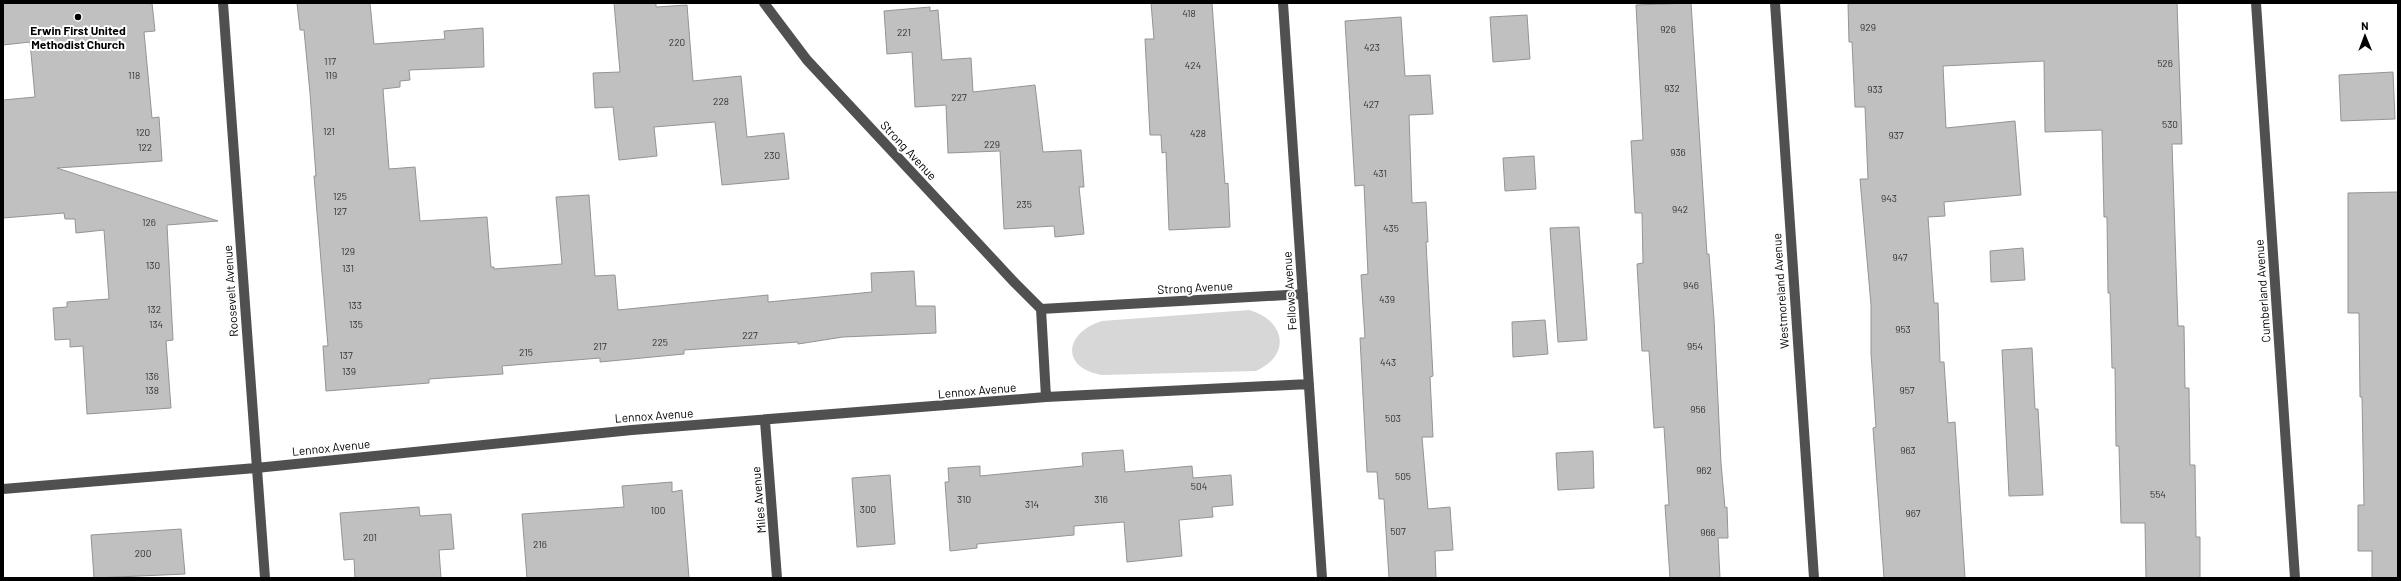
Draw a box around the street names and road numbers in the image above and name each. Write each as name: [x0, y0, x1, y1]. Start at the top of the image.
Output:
street label: Strong Avenue: [878, 118, 940, 182]
street label: Westmoreland Avenue: [1769, 233, 1791, 349]
street label: Cumberland Avenue: [2251, 239, 2273, 343]
street label: Roosevelt Avenue: [220, 245, 240, 337]
street label: Fellows Avenue: [1279, 251, 1299, 331]
street label: Strong Avenue: [1157, 278, 1233, 296]
street label: Lennox Avenue: [937, 380, 1017, 400]
street label: Lennox Avenue: [614, 405, 694, 425]
street label: Lennox Avenue: [291, 436, 371, 458]
street label: Miles Avenue: [748, 466, 768, 534]

